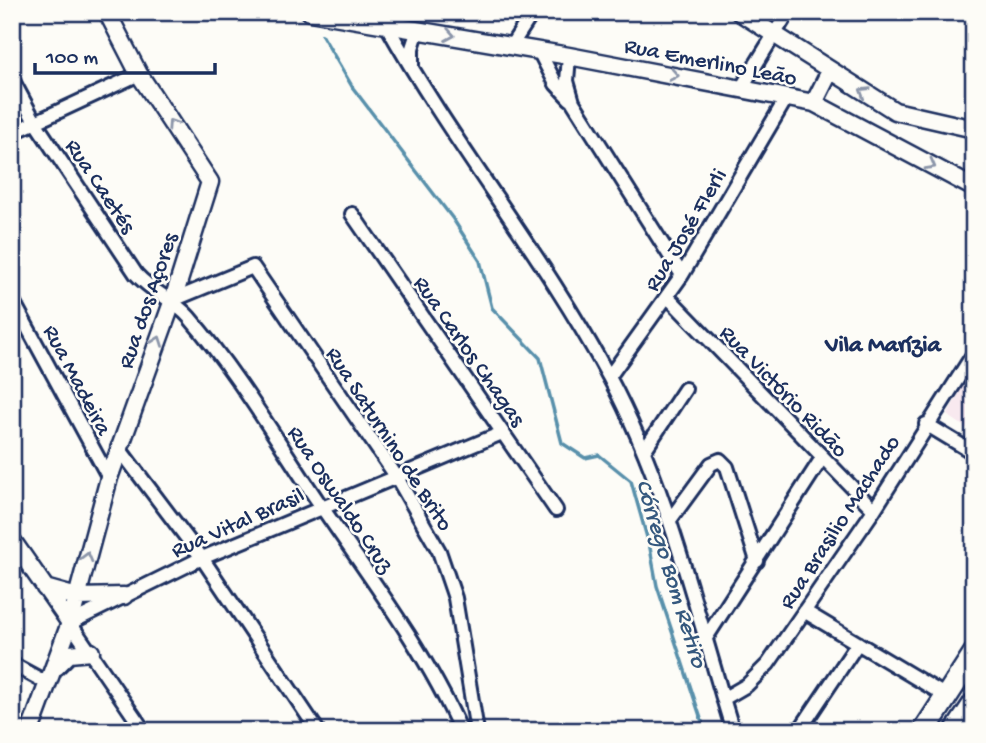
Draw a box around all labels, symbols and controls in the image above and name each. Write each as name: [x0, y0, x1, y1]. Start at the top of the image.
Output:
one-way arrow: [444, 27, 456, 42]
scale bar: [35, 32, 215, 76]
street label: Rua Emerlino Leão: [622, 33, 799, 93]
text: 100 m: [45, 47, 98, 72]
one-way arrow: [668, 67, 680, 82]
one-way arrow: [858, 88, 871, 101]
one-way arrow: [168, 119, 181, 132]
street label: Rua Caetés: [58, 135, 141, 240]
one-way arrow: [923, 157, 936, 170]
street label: Rua José FIerli: [640, 165, 734, 297]
street label: Rua dos Açores: [113, 229, 185, 373]
street label: Rua Carlos Chagas: [406, 272, 530, 433]
street label: Rua Madeira: [36, 321, 117, 441]
street label: Rua Victório Ridão: [712, 321, 853, 464]
district label: Vila Marízia: [824, 332, 942, 361]
one-way arrow: [149, 335, 163, 347]
street label: Rua Saturnino de Brito: [318, 343, 458, 537]
street label: Rua Oswaldo Cruz: [280, 421, 399, 579]
street label: Rua Brasilio Machado: [775, 431, 907, 615]
water label: Córrego Bom Retiro: [627, 477, 712, 673]
street label: Rua Vital Brasil: [168, 483, 309, 566]
one-way arrow: [79, 551, 94, 563]

